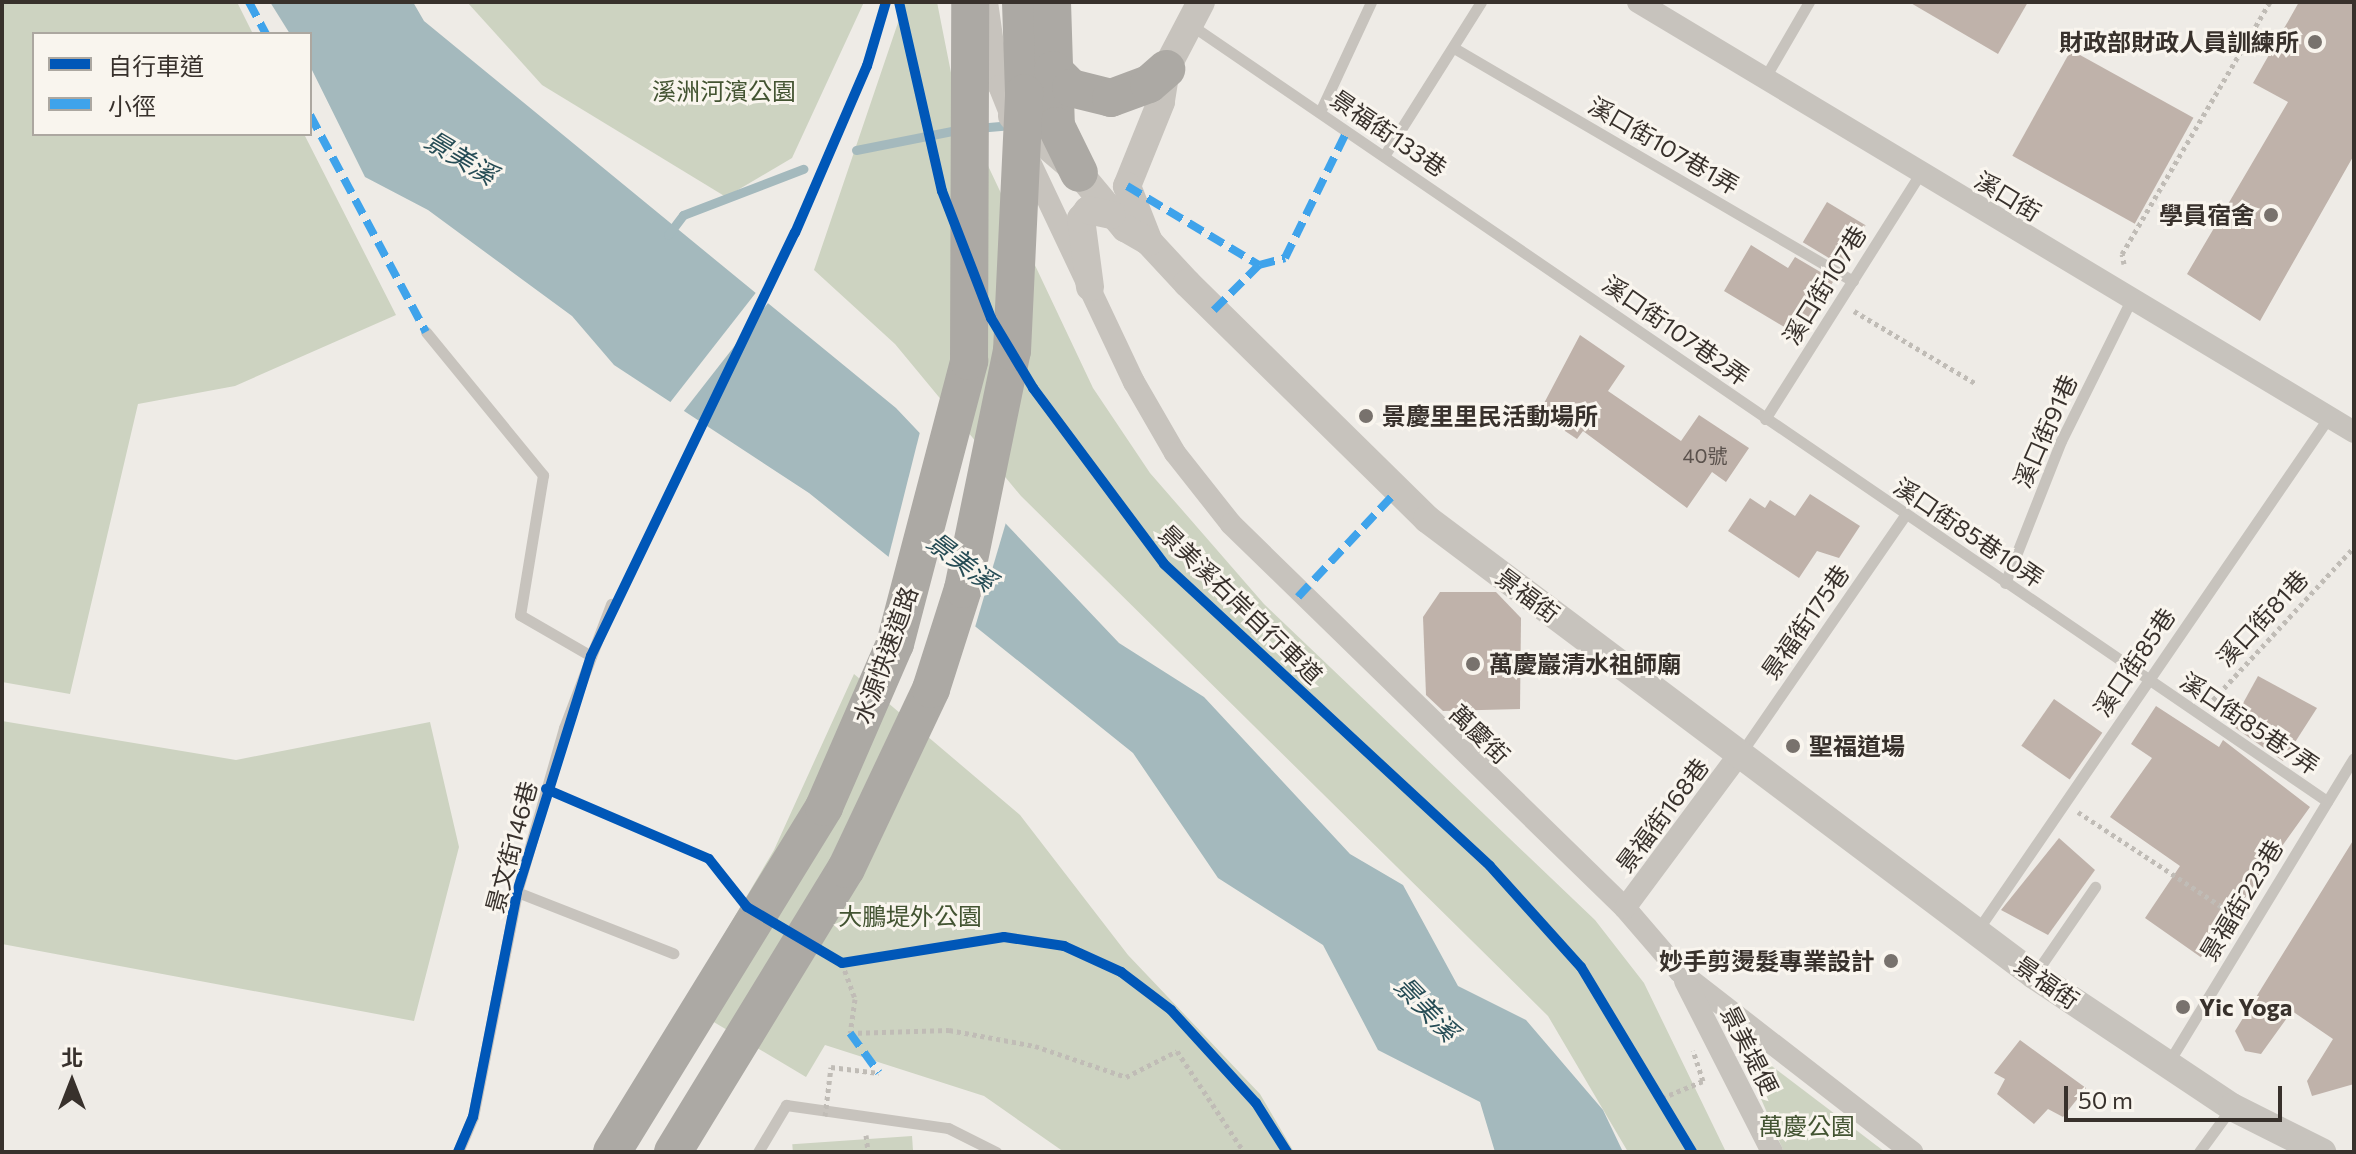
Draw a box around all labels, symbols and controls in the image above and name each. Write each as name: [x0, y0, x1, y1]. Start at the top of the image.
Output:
place label: 財政部財政人員訓練所: [2059, 28, 2299, 56]
legend: [32, 32, 312, 136]
marker: 財政部財政人員訓練所: [2306, 33, 2324, 51]
text: 自行車道: [108, 51, 204, 80]
park label: 溪洲河濱公園: [652, 77, 796, 105]
street label: 景福街133巷: [1326, 84, 1452, 182]
street label: 溪口街107巷1弄: [1584, 90, 1744, 200]
text: 小徑: [108, 91, 156, 120]
water label: 景美溪: [420, 124, 502, 190]
street label: 溪口街: [1970, 165, 2046, 227]
place label: 學員宿舍: [2159, 201, 2255, 229]
marker: 學員宿舍: [2262, 206, 2280, 224]
street label: 溪口街107巷: [1776, 220, 1872, 350]
street label: 溪口街107巷2弄: [1597, 269, 1755, 391]
street label: 溪口街91巷: [2007, 370, 2083, 492]
place label: 景慶里里民活動場所: [1382, 402, 1598, 430]
marker: 景慶里里民活動場所: [1357, 407, 1375, 425]
house number: 40號: [1682, 443, 1728, 467]
street label: 溪口街85巷10弄: [1889, 471, 2049, 593]
street label: 景美溪右岸自行車道: [1153, 519, 1329, 689]
water label: 景美溪: [921, 525, 1003, 597]
street label: 景福街175巷: [1755, 559, 1855, 685]
street label: 景福街: [1491, 562, 1565, 628]
street label: 溪口街81巷: [2210, 564, 2314, 672]
street label: 水源快速道路: [847, 582, 923, 728]
street label: 溪口街85巷: [2087, 602, 2181, 722]
place label: 萬慶巖清水祖師廟: [1489, 650, 1681, 678]
marker: 萬慶巖清水祖師廟: [1464, 655, 1482, 673]
street label: 溪口街85巷7弄: [2175, 666, 2325, 780]
street label: 萬慶街: [1444, 699, 1516, 769]
place label: 聖福道場: [1809, 732, 1905, 760]
marker: 聖福道場: [1784, 737, 1802, 755]
street label: 景福街168巷: [1610, 752, 1714, 878]
street label: 景文街146巷: [480, 778, 542, 916]
street label: 景福街223巷: [2194, 834, 2288, 966]
park label: 大鵬堤外公園: [838, 902, 982, 930]
place label: 妙手剪燙髮專業設計: [1659, 947, 1875, 975]
street label: 景福街: [2009, 950, 2085, 1014]
marker: 妙手剪燙髮專業設計: [1882, 952, 1900, 970]
water label: 景美溪: [1389, 969, 1465, 1047]
place label: Yic Yoga: [2199, 993, 2292, 1021]
marker: Yic Yoga: [2174, 998, 2192, 1016]
street label: 景美堤便: [1715, 1001, 1785, 1099]
north arrow: [32, 1042, 112, 1122]
text: 北: [61, 1044, 83, 1071]
scale bar: [2068, 1070, 2286, 1120]
text: 50 m: [2078, 1085, 2133, 1114]
park label: 萬慶公園: [1759, 1112, 1855, 1140]

